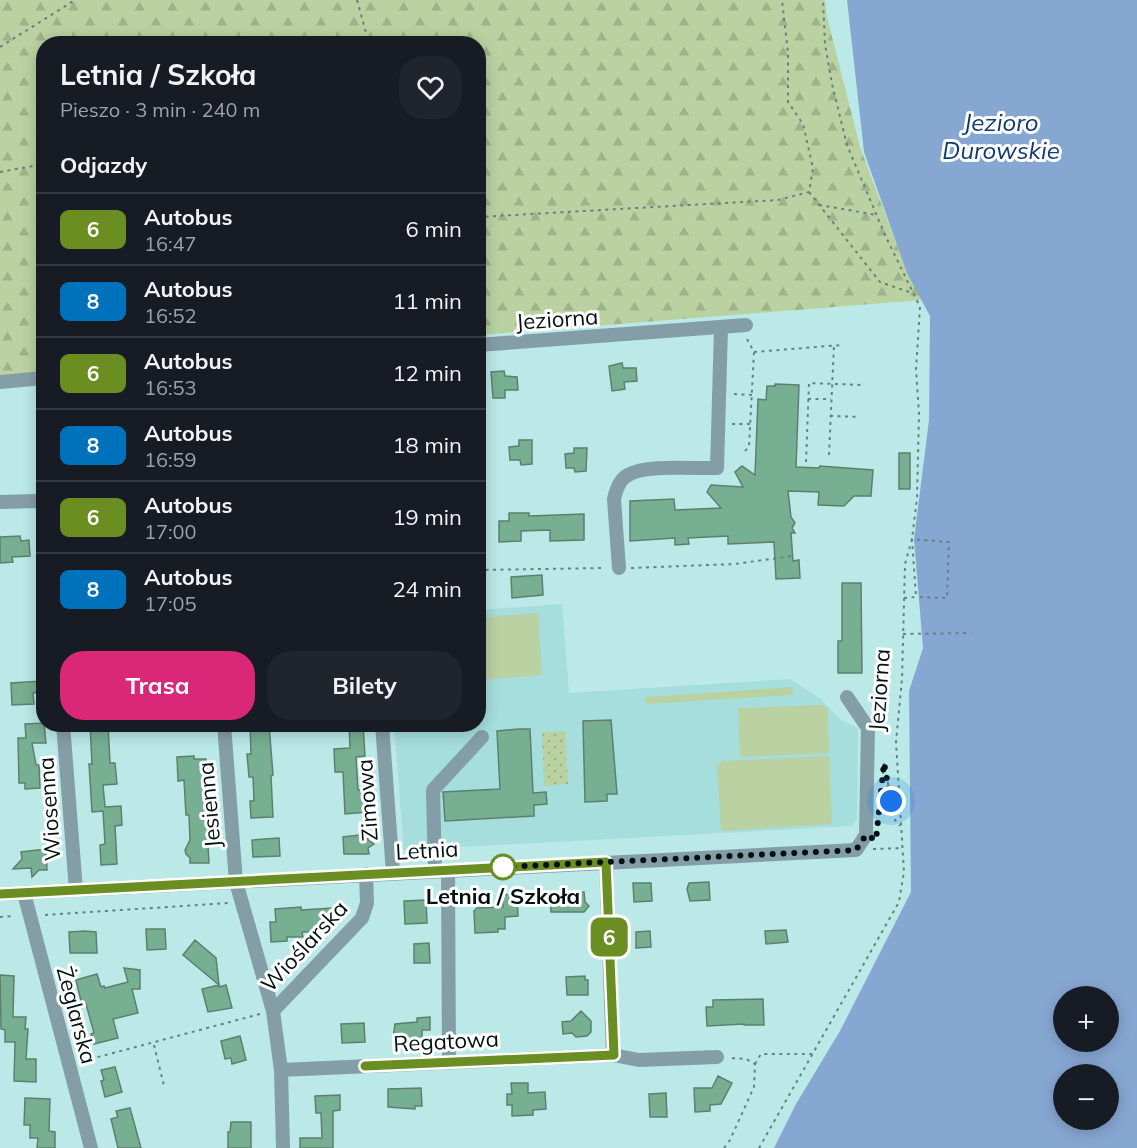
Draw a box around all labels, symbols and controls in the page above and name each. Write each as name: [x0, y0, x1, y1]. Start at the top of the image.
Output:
button: heart: [399, 56, 462, 119]
text: Letnia / Szkoła: [60, 57, 256, 92]
text: Pieszo · 3 min · 240 m: [60, 97, 260, 122]
water label: Jezioro Durowskie: [942, 107, 1060, 165]
text: Odjazdy: [60, 151, 147, 179]
text: Autobus: [144, 203, 233, 231]
text: 6 min: [406, 215, 462, 243]
text: 6: [87, 216, 99, 242]
text: 16:47: [144, 231, 197, 256]
text: Autobus: [144, 275, 233, 303]
text: 11 min: [392, 287, 462, 315]
text: 8: [87, 288, 99, 314]
street label: Jeziorna: [515, 302, 599, 336]
text: 16:52: [144, 303, 197, 328]
text: Autobus: [144, 347, 233, 375]
text: 12 min: [392, 359, 462, 387]
text: 6: [87, 360, 99, 386]
text: 16:53: [144, 375, 197, 400]
text: Autobus: [144, 419, 233, 447]
text: 18 min: [392, 431, 462, 459]
text: 8: [87, 432, 99, 458]
text: 16:59: [144, 447, 197, 472]
text: Autobus: [144, 491, 233, 519]
text: 19 min: [392, 503, 462, 531]
text: 6: [87, 504, 99, 530]
text: 17:00: [144, 519, 197, 544]
text: Autobus: [144, 563, 233, 591]
text: 24 min: [392, 575, 462, 603]
text: 8: [87, 576, 99, 602]
text: 17:05: [144, 591, 197, 616]
street label: Jeziorna: [862, 648, 896, 732]
button: Trasa: [60, 651, 255, 720]
button: Bilety: [267, 651, 462, 720]
street label: Wiosenna: [31, 756, 67, 862]
street label: Zimowa: [350, 758, 384, 842]
street label: Jesienna: [191, 761, 227, 849]
your location: [876, 786, 906, 816]
street label: Letnia: [395, 834, 459, 866]
marker: Letnia / Szkoła: [490, 854, 516, 880]
place label: Letnia / Szkoła: [426, 882, 580, 910]
street label: Wioślarska: [255, 894, 353, 998]
line badge: 6: [590, 918, 628, 956]
text: 6: [603, 924, 615, 950]
street label: Żeglarska: [51, 963, 103, 1067]
map controls: [1053, 986, 1119, 1130]
button: +: [1053, 986, 1119, 1052]
street label: Regatowa: [393, 1024, 499, 1058]
button: −: [1053, 1064, 1119, 1130]

